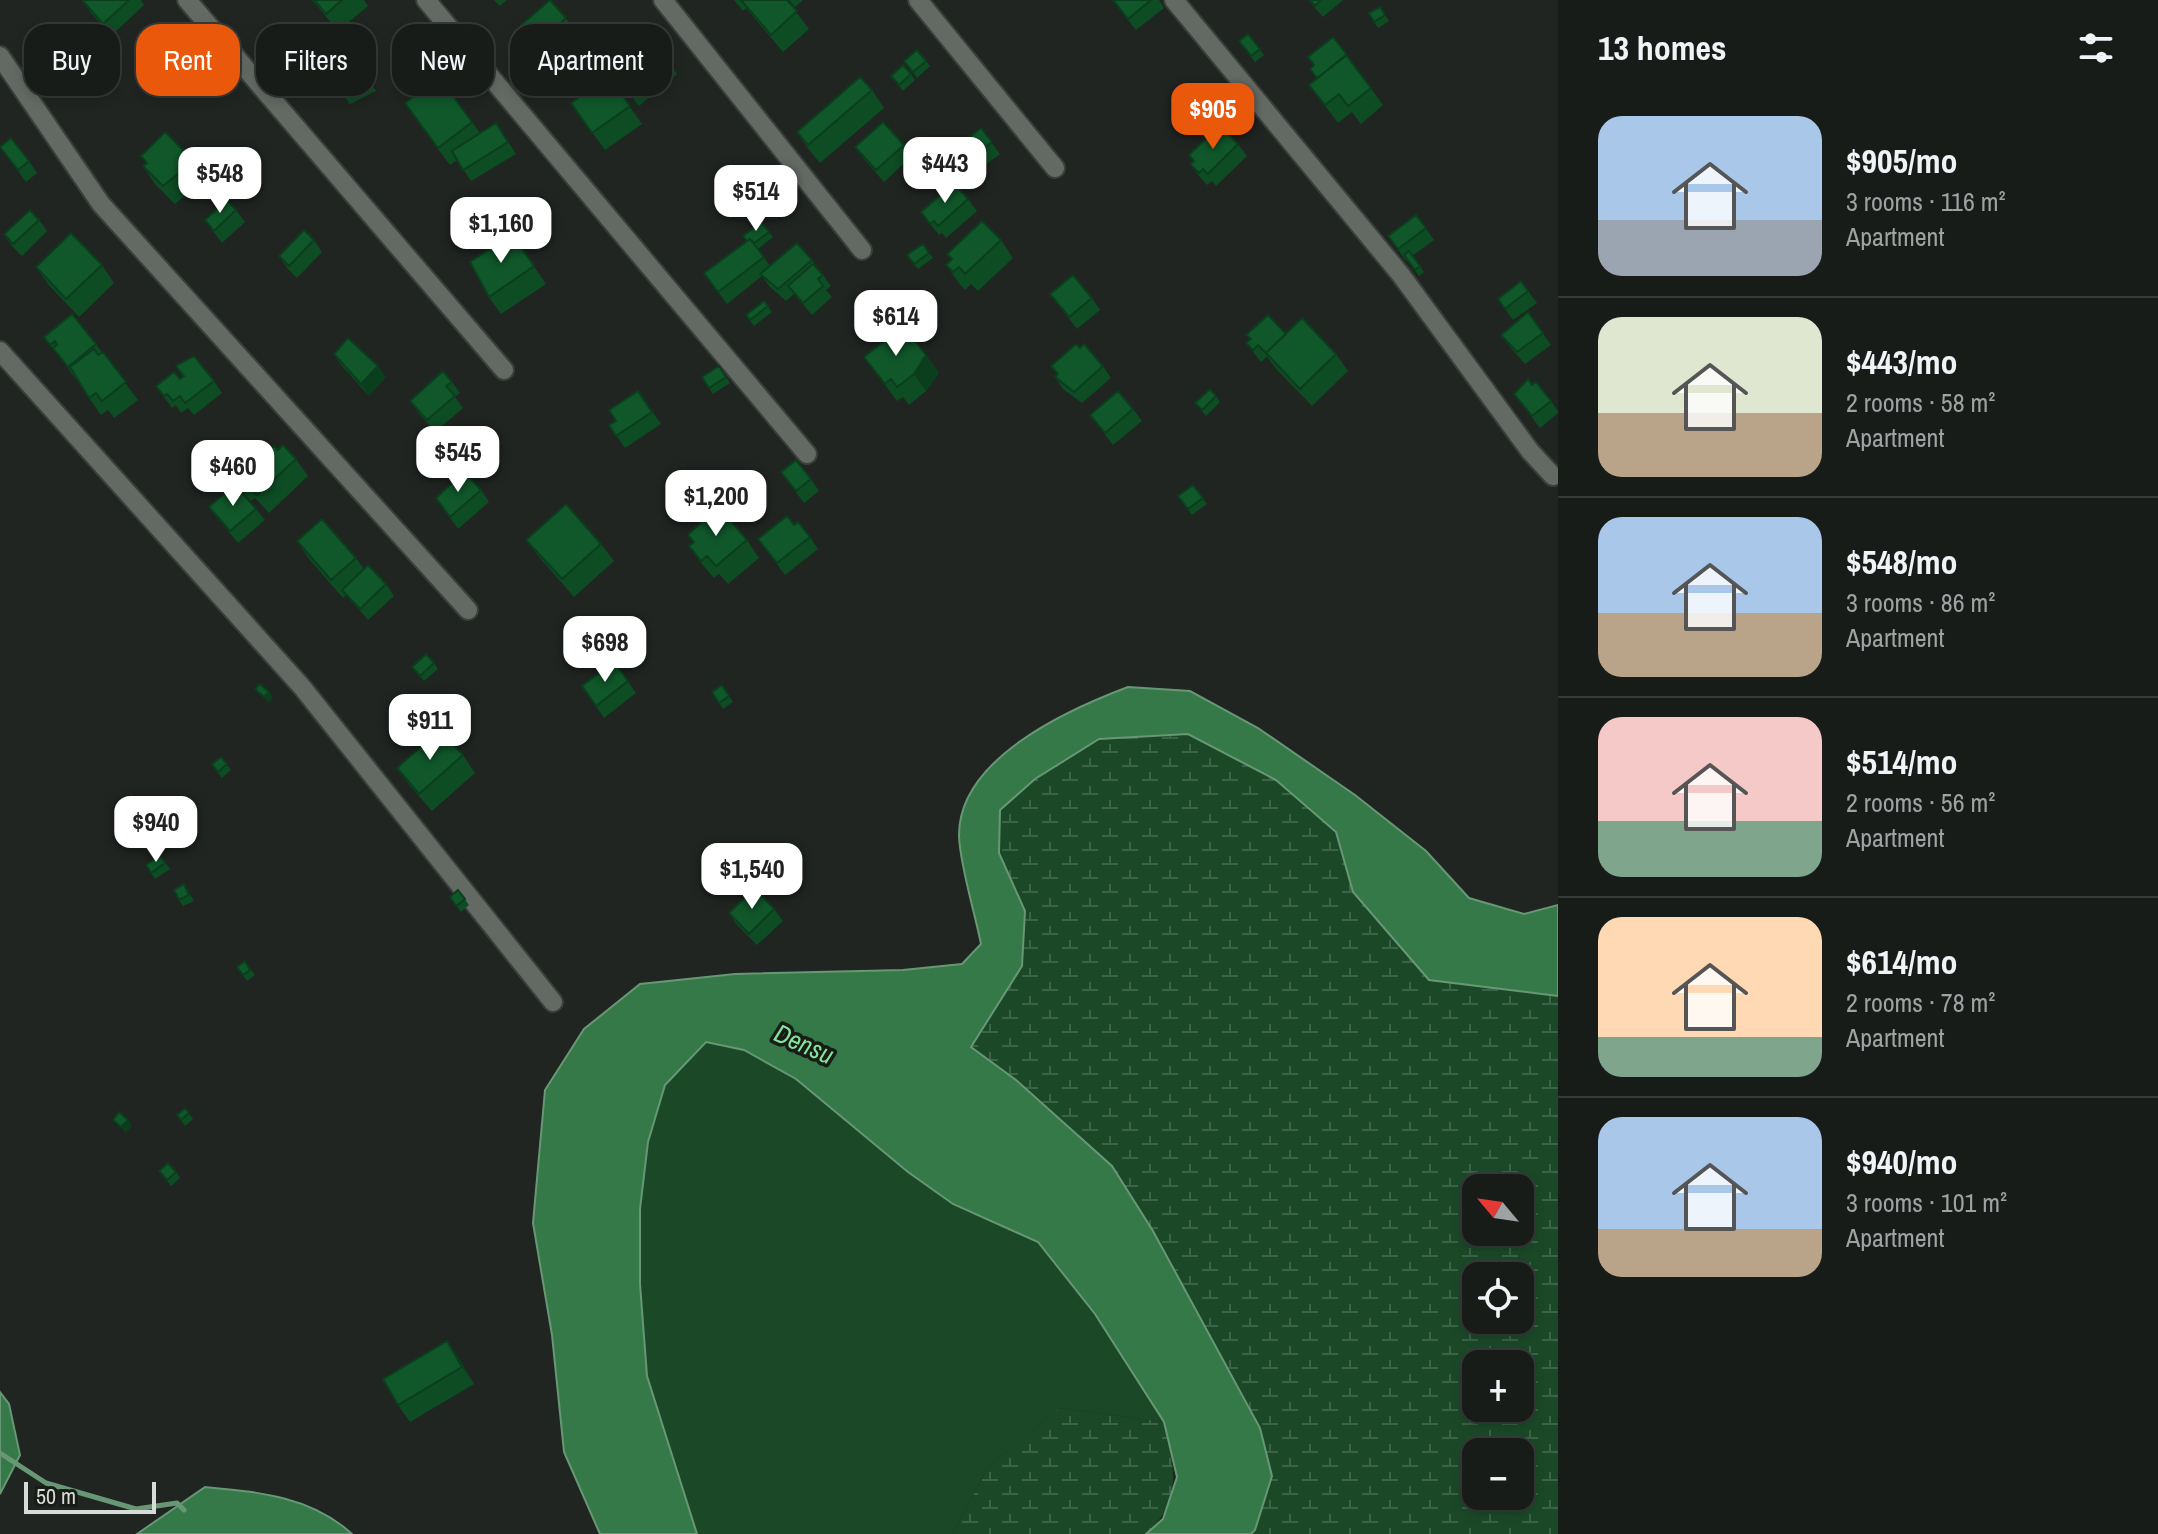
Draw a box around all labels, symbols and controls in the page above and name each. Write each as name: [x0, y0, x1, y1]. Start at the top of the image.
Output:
chip: Buy: [24, 24, 120, 96]
chip: Rent: [136, 24, 240, 96]
chip: Filters: [256, 24, 376, 96]
chip: New: [392, 24, 494, 96]
chip: Apartment: [510, 24, 672, 96]
text: 13 homes: [1598, 25, 1727, 71]
icon: filters: [2074, 26, 2118, 70]
pin: $905: [1166, 83, 1260, 151]
text: $905: [1189, 91, 1237, 126]
pin: $443: [898, 137, 992, 205]
text: $905/mo: [1846, 138, 1958, 184]
text: $443: [921, 145, 969, 180]
pin: $548: [173, 147, 267, 215]
icon: home: [1662, 148, 1758, 244]
text: $548: [196, 155, 244, 190]
pin: $514: [709, 165, 803, 233]
text: $514: [732, 173, 780, 208]
text: 3 rooms · 116 m²: [1846, 184, 2006, 219]
pin: $1,160: [436, 197, 566, 265]
text: $1,160: [468, 205, 534, 240]
text: Apartment: [1846, 219, 1944, 254]
pin: $614: [849, 290, 943, 358]
text: $614: [872, 298, 920, 333]
text: $443/mo: [1846, 339, 1958, 385]
icon: home: [1662, 349, 1758, 445]
text: 2 rooms · 58 m²: [1846, 385, 1995, 420]
text: Apartment: [1846, 420, 1944, 455]
pin: $545: [411, 426, 505, 494]
text: $545: [434, 434, 482, 469]
pin: $460: [186, 440, 280, 508]
text: $460: [209, 448, 257, 483]
pin: $1,200: [651, 470, 781, 538]
text: $1,200: [683, 478, 749, 513]
text: $548/mo: [1846, 539, 1958, 585]
icon: home: [1662, 549, 1758, 645]
text: 3 rooms · 86 m²: [1846, 585, 1995, 620]
pin: $698: [558, 616, 652, 684]
text: Apartment: [1846, 620, 1944, 655]
text: $698: [581, 624, 629, 659]
pin: $911: [383, 694, 477, 762]
text: $911: [407, 702, 453, 737]
text: $514/mo: [1846, 739, 1958, 785]
icon: home: [1662, 749, 1758, 845]
text: 2 rooms · 56 m²: [1846, 785, 1995, 820]
pin: $940: [109, 796, 203, 864]
text: $940: [132, 804, 180, 839]
text: Apartment: [1846, 820, 1944, 855]
pin: $1,540: [687, 843, 817, 911]
text: $1,540: [719, 851, 785, 886]
text: $614/mo: [1846, 939, 1958, 985]
icon: home: [1662, 949, 1758, 1045]
text: 2 rooms · 78 m²: [1846, 985, 1995, 1020]
water label: Densu: [769, 1015, 840, 1072]
text: Apartment: [1846, 1020, 1944, 1055]
text: $940/mo: [1846, 1139, 1958, 1185]
icon: home: [1662, 1149, 1758, 1245]
north arrow: [1462, 1174, 1534, 1246]
map controls: [1462, 1174, 1534, 1510]
text: 3 rooms · 101 m²: [1846, 1185, 2007, 1220]
text: Apartment: [1846, 1220, 1944, 1255]
button: locate: [1462, 1262, 1534, 1334]
button: +: [1462, 1350, 1534, 1422]
button: −: [1462, 1438, 1534, 1510]
scale bar: [24, 1478, 156, 1514]
text: 50 m: [36, 1481, 76, 1511]

